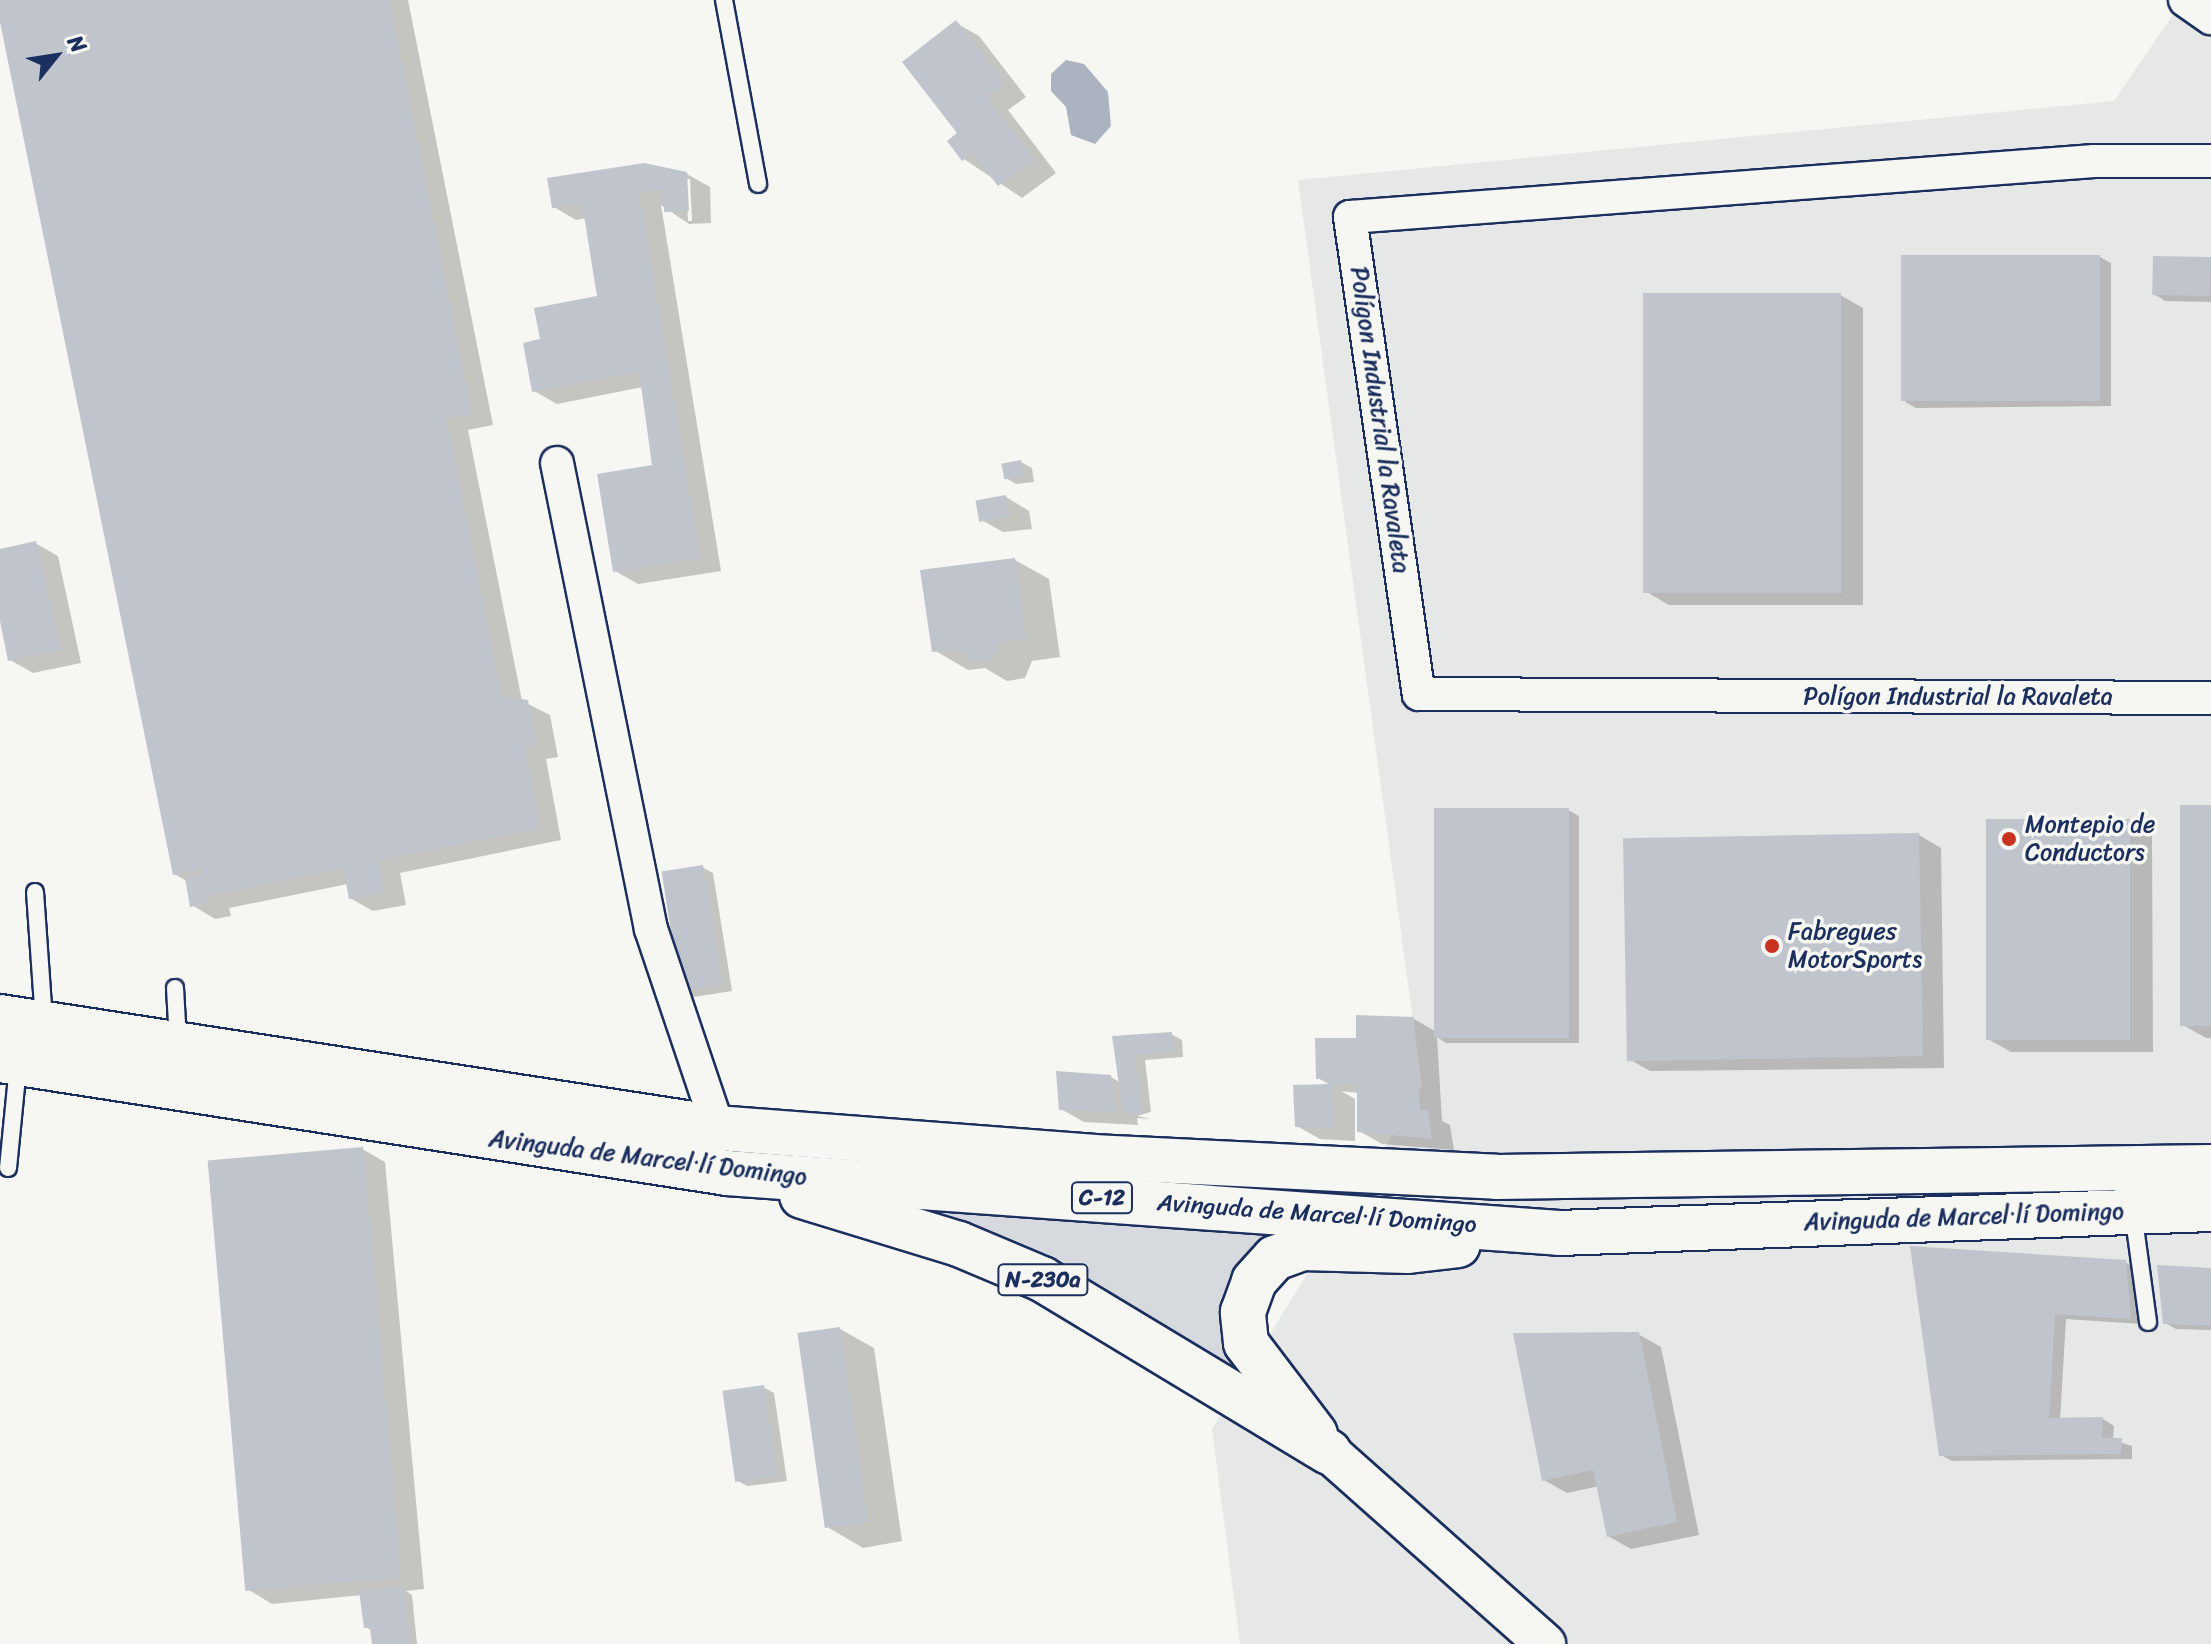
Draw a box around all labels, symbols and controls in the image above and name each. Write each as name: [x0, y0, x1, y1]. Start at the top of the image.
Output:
north arrow: [16, 16, 96, 96]
text: N: [57, 27, 98, 60]
street label: Polígon Industrial la Ravaleta: [1344, 265, 1416, 575]
street label: Polígon Industrial la Ravaleta: [1804, 683, 2112, 711]
place label: Montepio de Conductors: [2025, 811, 2155, 867]
marker: Montepio de Conductors: [2000, 830, 2018, 848]
place label: Fabregues MotorSports: [1788, 918, 1922, 974]
marker: Fabregues MotorSports: [1763, 937, 1781, 955]
street label: Avinguda de Marcel·lí Domingo: [487, 1124, 809, 1192]
road number: C-12: [1070, 1180, 1134, 1216]
street label: Avinguda de Marcel·lí Domingo: [1156, 1188, 1478, 1240]
street label: Avinguda de Marcel·lí Domingo: [1803, 1197, 2125, 1237]
road number: N-230a: [997, 1262, 1089, 1298]

